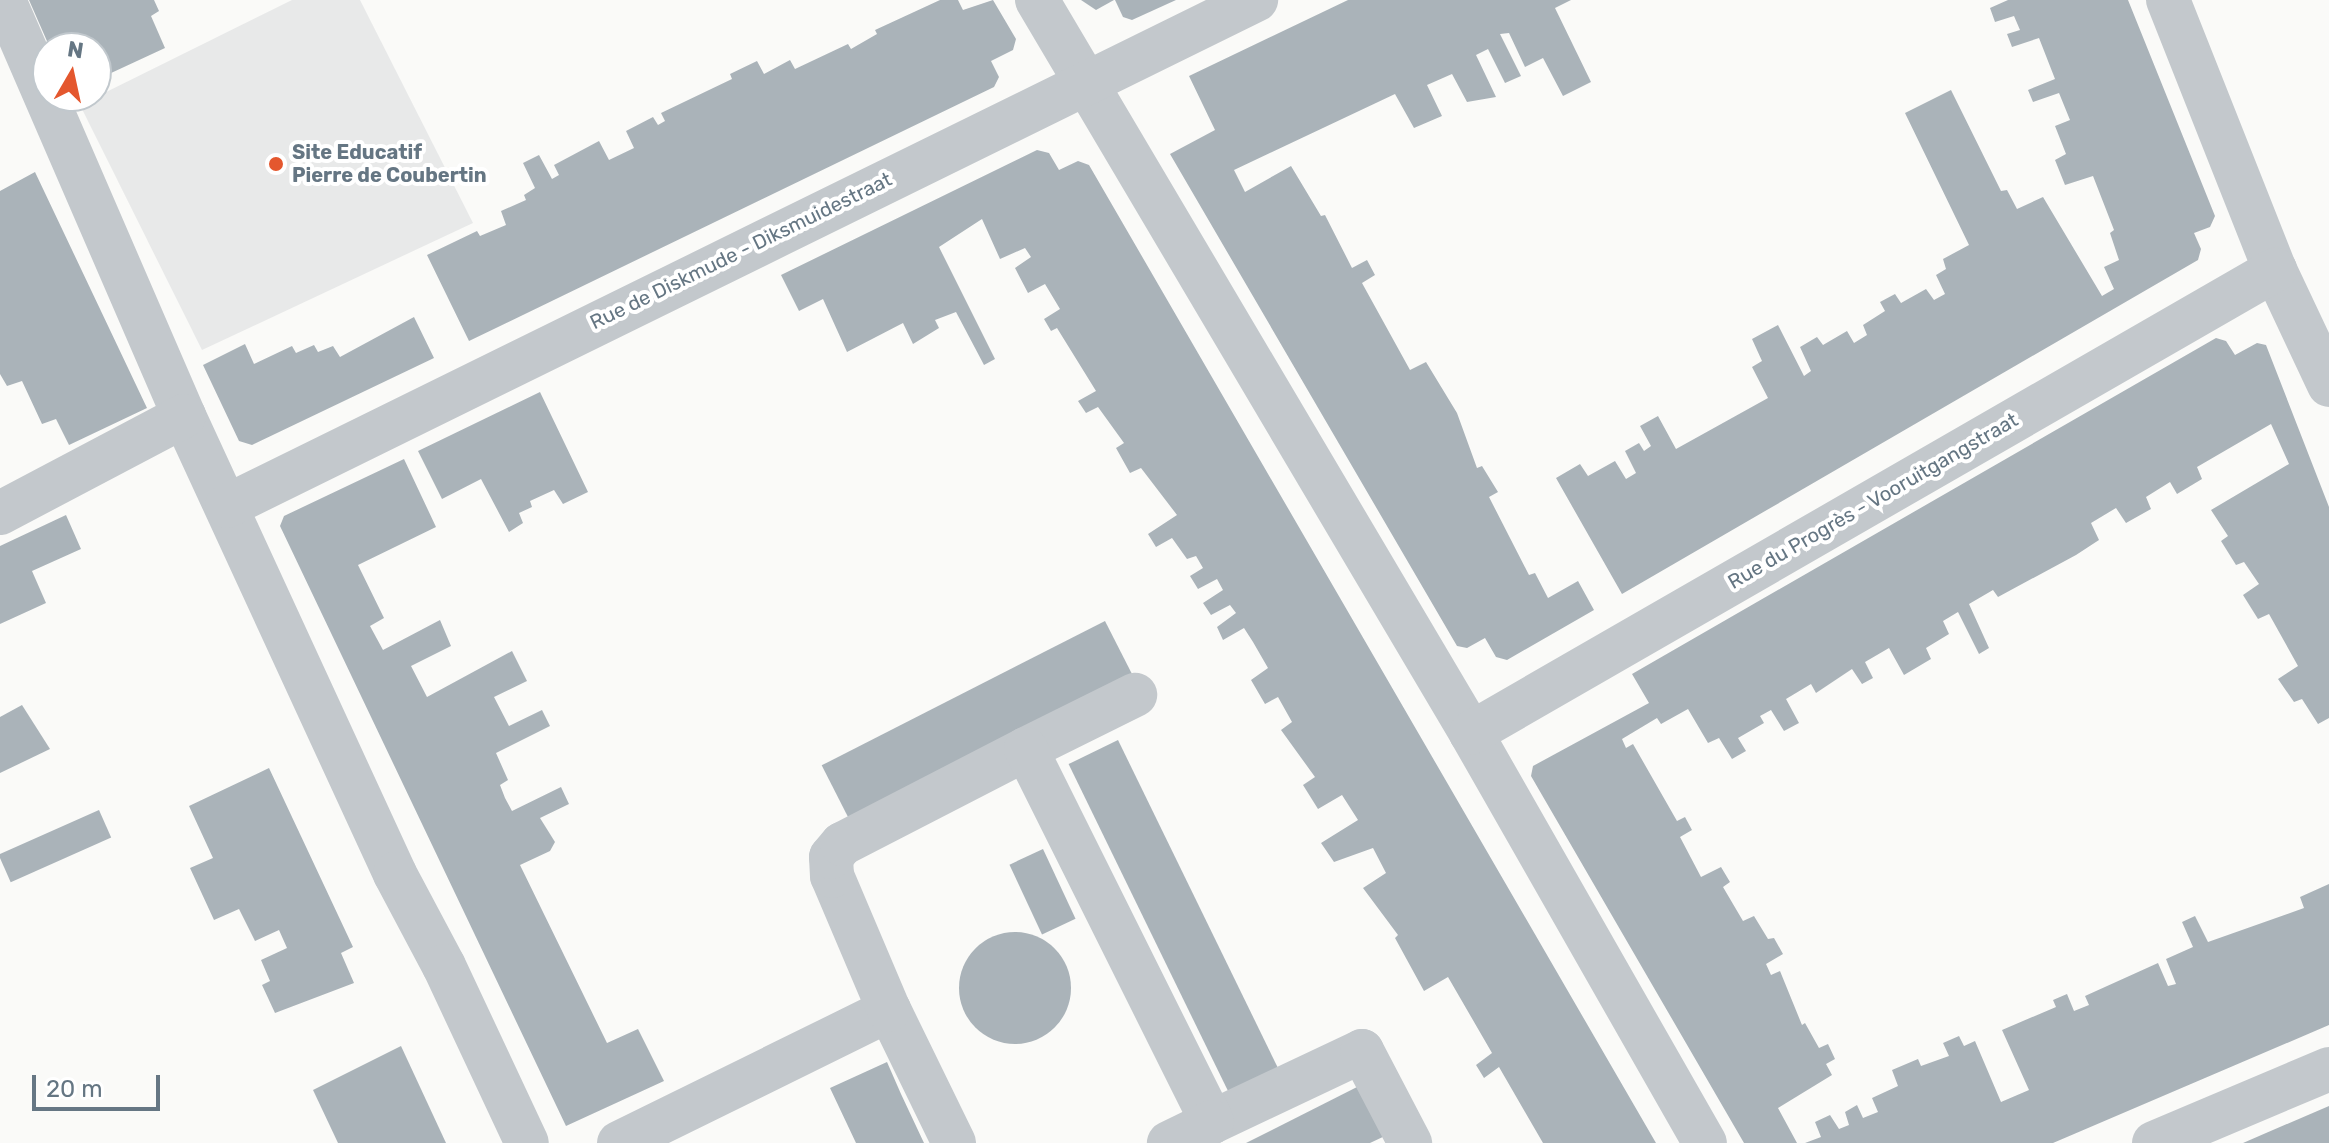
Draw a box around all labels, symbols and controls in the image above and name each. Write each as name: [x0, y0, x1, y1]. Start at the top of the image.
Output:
north arrow: [32, 32, 112, 112]
text: N: [66, 35, 85, 64]
place label: Site Educatif Pierre de Coubertin: [292, 140, 487, 187]
marker: Site Educatif Pierre de Coubertin: [267, 155, 285, 173]
street label: Rue de Diskmude - Diksmuidestraat: [586, 167, 896, 335]
street label: Rue du Progrès - Vooruitgangstraat: [1723, 408, 2023, 594]
scale bar: [36, 1059, 164, 1109]
text: 20 m: [46, 1075, 103, 1103]

